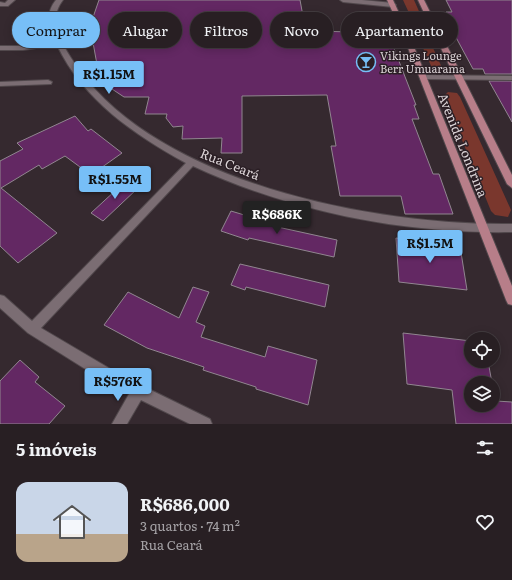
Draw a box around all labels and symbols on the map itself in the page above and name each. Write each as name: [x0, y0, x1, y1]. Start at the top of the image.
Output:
place label: Vikings Lounge Berr Umuarama: [380, 47, 465, 76]
bar icon: Vikings Lounge Berr Umuarama: [355, 51, 377, 73]
pin: R$1.15M: [72, 61, 146, 95]
street label: Avenida Londrina: [434, 90, 493, 200]
street label: Rua Ceará: [198, 143, 263, 184]
pin: R$1.55M: [78, 166, 152, 200]
pin: R$686K: [244, 201, 310, 235]
pin: R$1.5M: [397, 230, 463, 264]
pin: R$576K: [85, 368, 151, 402]

